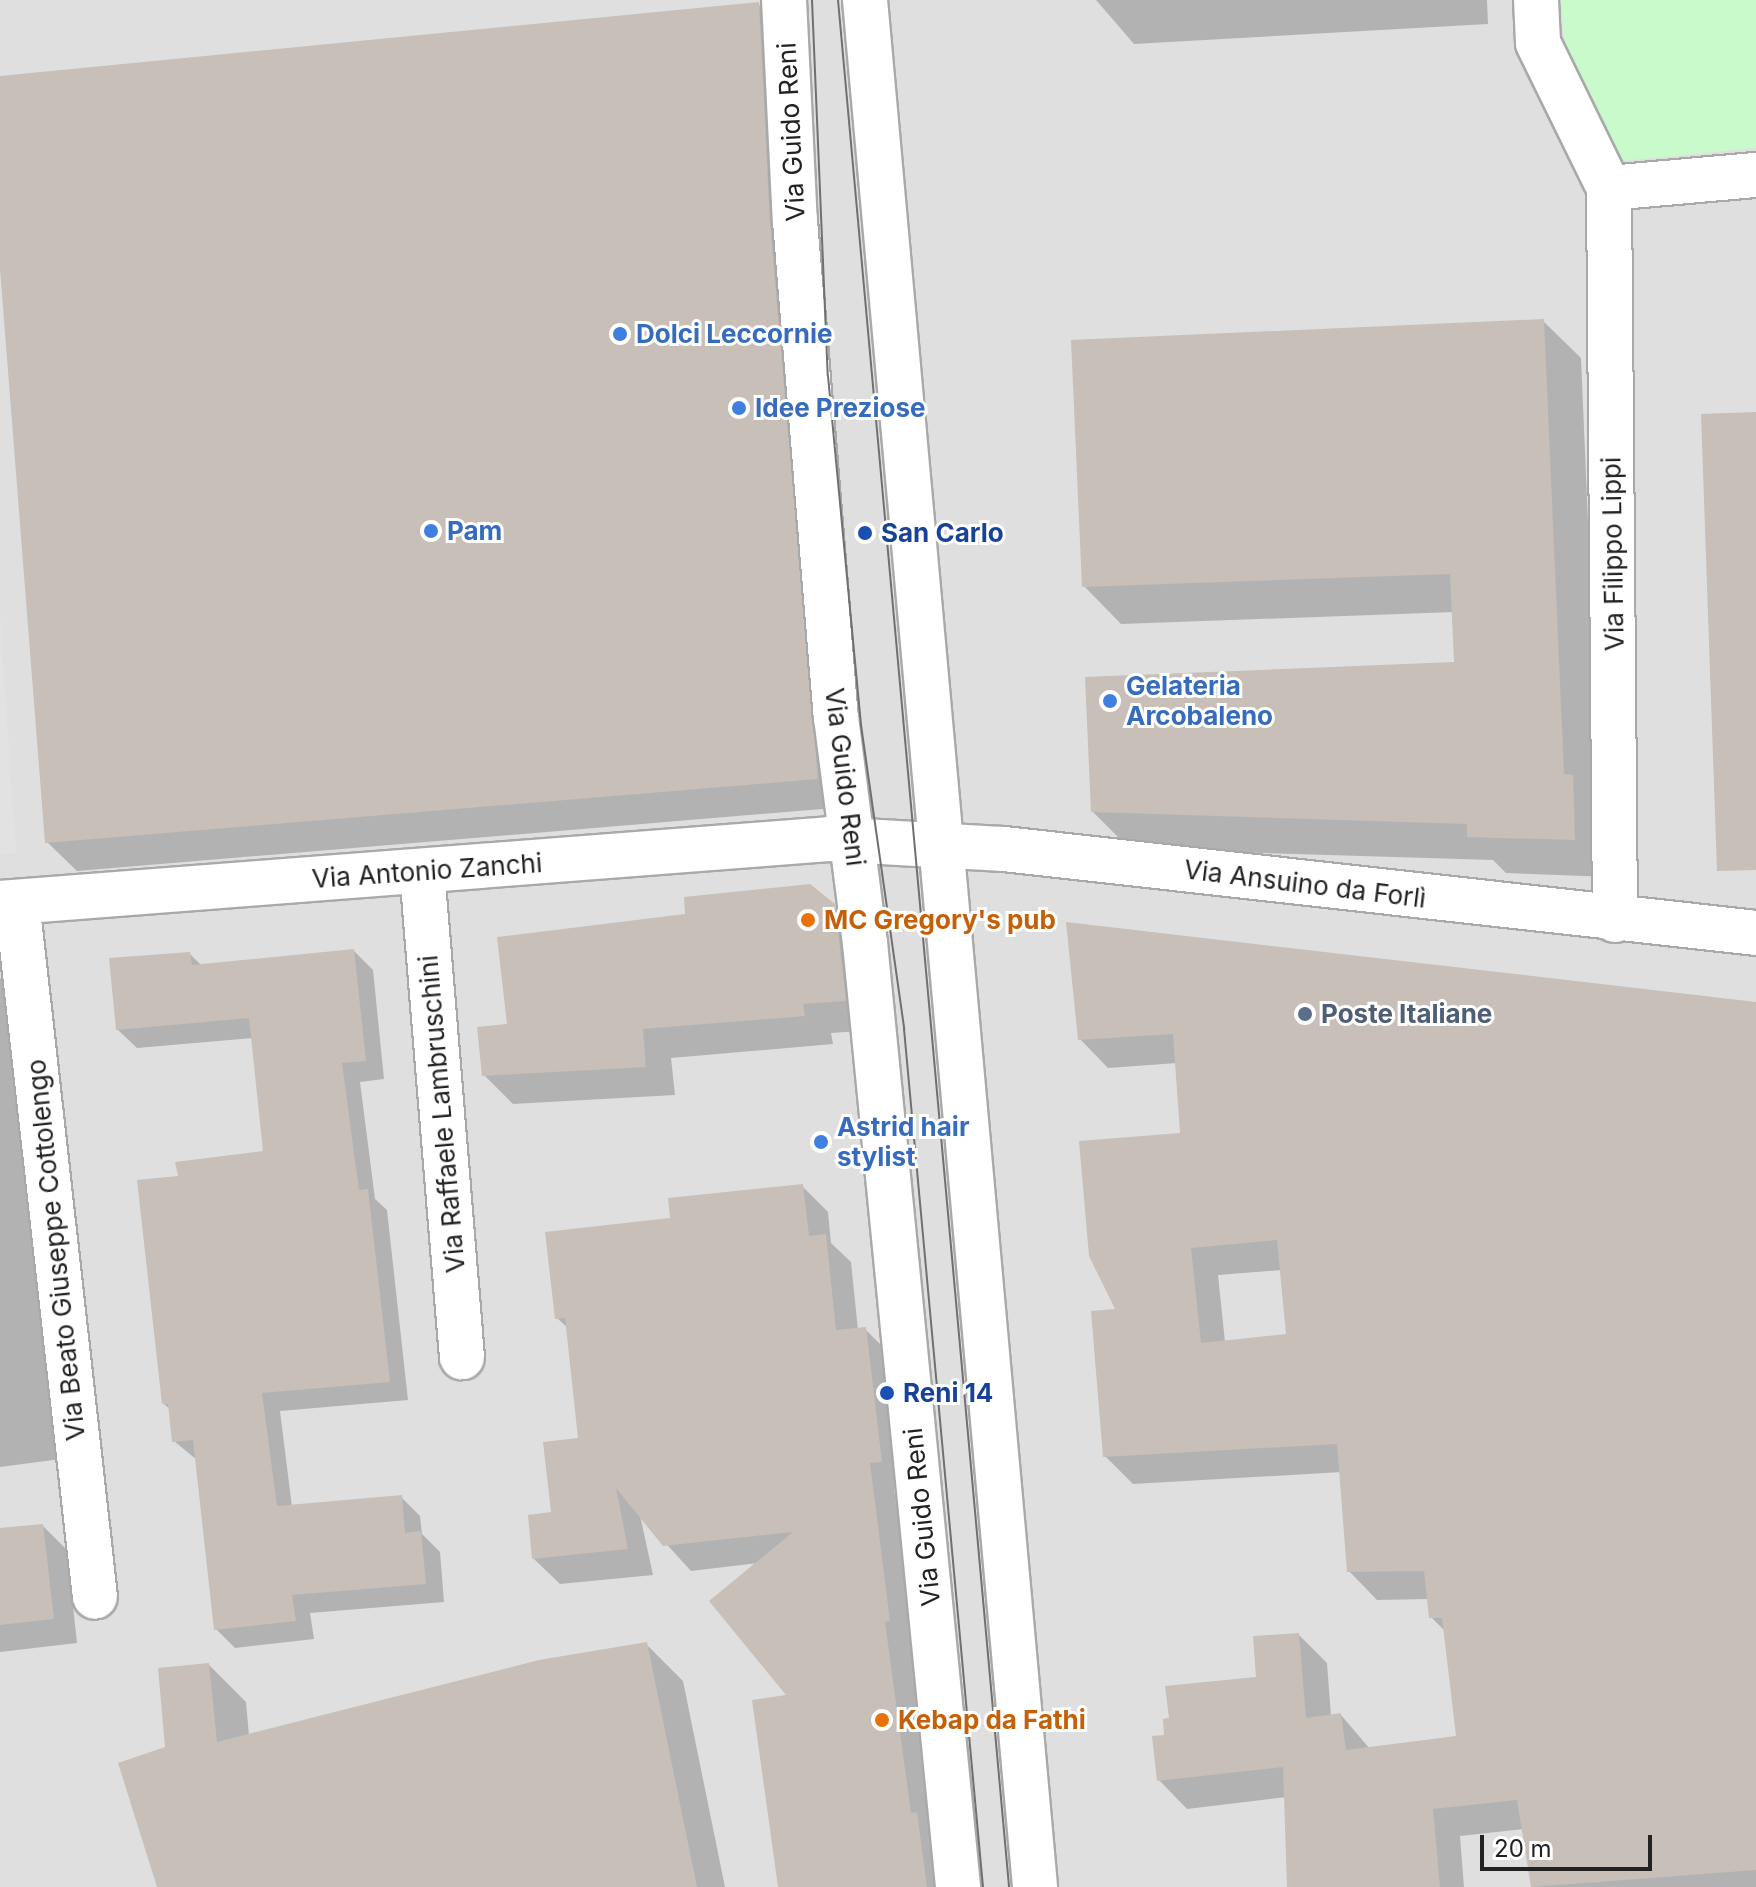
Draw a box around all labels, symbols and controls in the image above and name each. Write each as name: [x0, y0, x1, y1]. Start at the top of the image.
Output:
street label: Via Guido Reni: [771, 42, 811, 222]
place label: Dolci Leccornie: [636, 318, 832, 350]
marker: Dolci Leccornie: [611, 325, 629, 343]
place label: Idee Preziose: [755, 392, 926, 424]
marker: Idee Preziose: [730, 399, 748, 417]
street label: Via Filippo Lippi: [1596, 457, 1630, 651]
place label: Pam: [447, 515, 502, 547]
place label: San Carlo: [881, 517, 1004, 549]
marker: Pam: [422, 522, 440, 540]
marker: San Carlo: [856, 524, 874, 542]
place label: Gelateria Arcobaleno: [1126, 670, 1273, 732]
street label: Via Guido Reni: [819, 686, 871, 868]
marker: Gelateria Arcobaleno: [1101, 692, 1119, 710]
street label: Via Antonio Zanchi: [311, 847, 543, 895]
street label: Via Ansuino da Forlì: [1182, 854, 1428, 914]
place label: MC Gregory's pub: [824, 904, 1056, 936]
marker: MC Gregory's pub: [799, 911, 817, 929]
street label: Via Raffaele Lambruschini: [413, 954, 471, 1274]
place label: Poste Italiane: [1321, 998, 1492, 1030]
marker: Poste Italiane: [1296, 1005, 1314, 1023]
street label: Via Beato Giuseppe Cottolengo: [20, 1058, 92, 1442]
place label: Astrid hair stylist: [837, 1111, 969, 1172]
marker: Astrid hair stylist: [812, 1133, 830, 1151]
place label: Reni 14: [903, 1377, 993, 1409]
marker: Reni 14: [878, 1384, 896, 1402]
street label: Via Guido Reni: [897, 1426, 947, 1608]
place label: Kebap da Fathi: [898, 1704, 1086, 1736]
marker: Kebap da Fathi: [873, 1711, 891, 1729]
scale bar: [1484, 1819, 1656, 1869]
text: 20 m: [1494, 1834, 1552, 1863]

